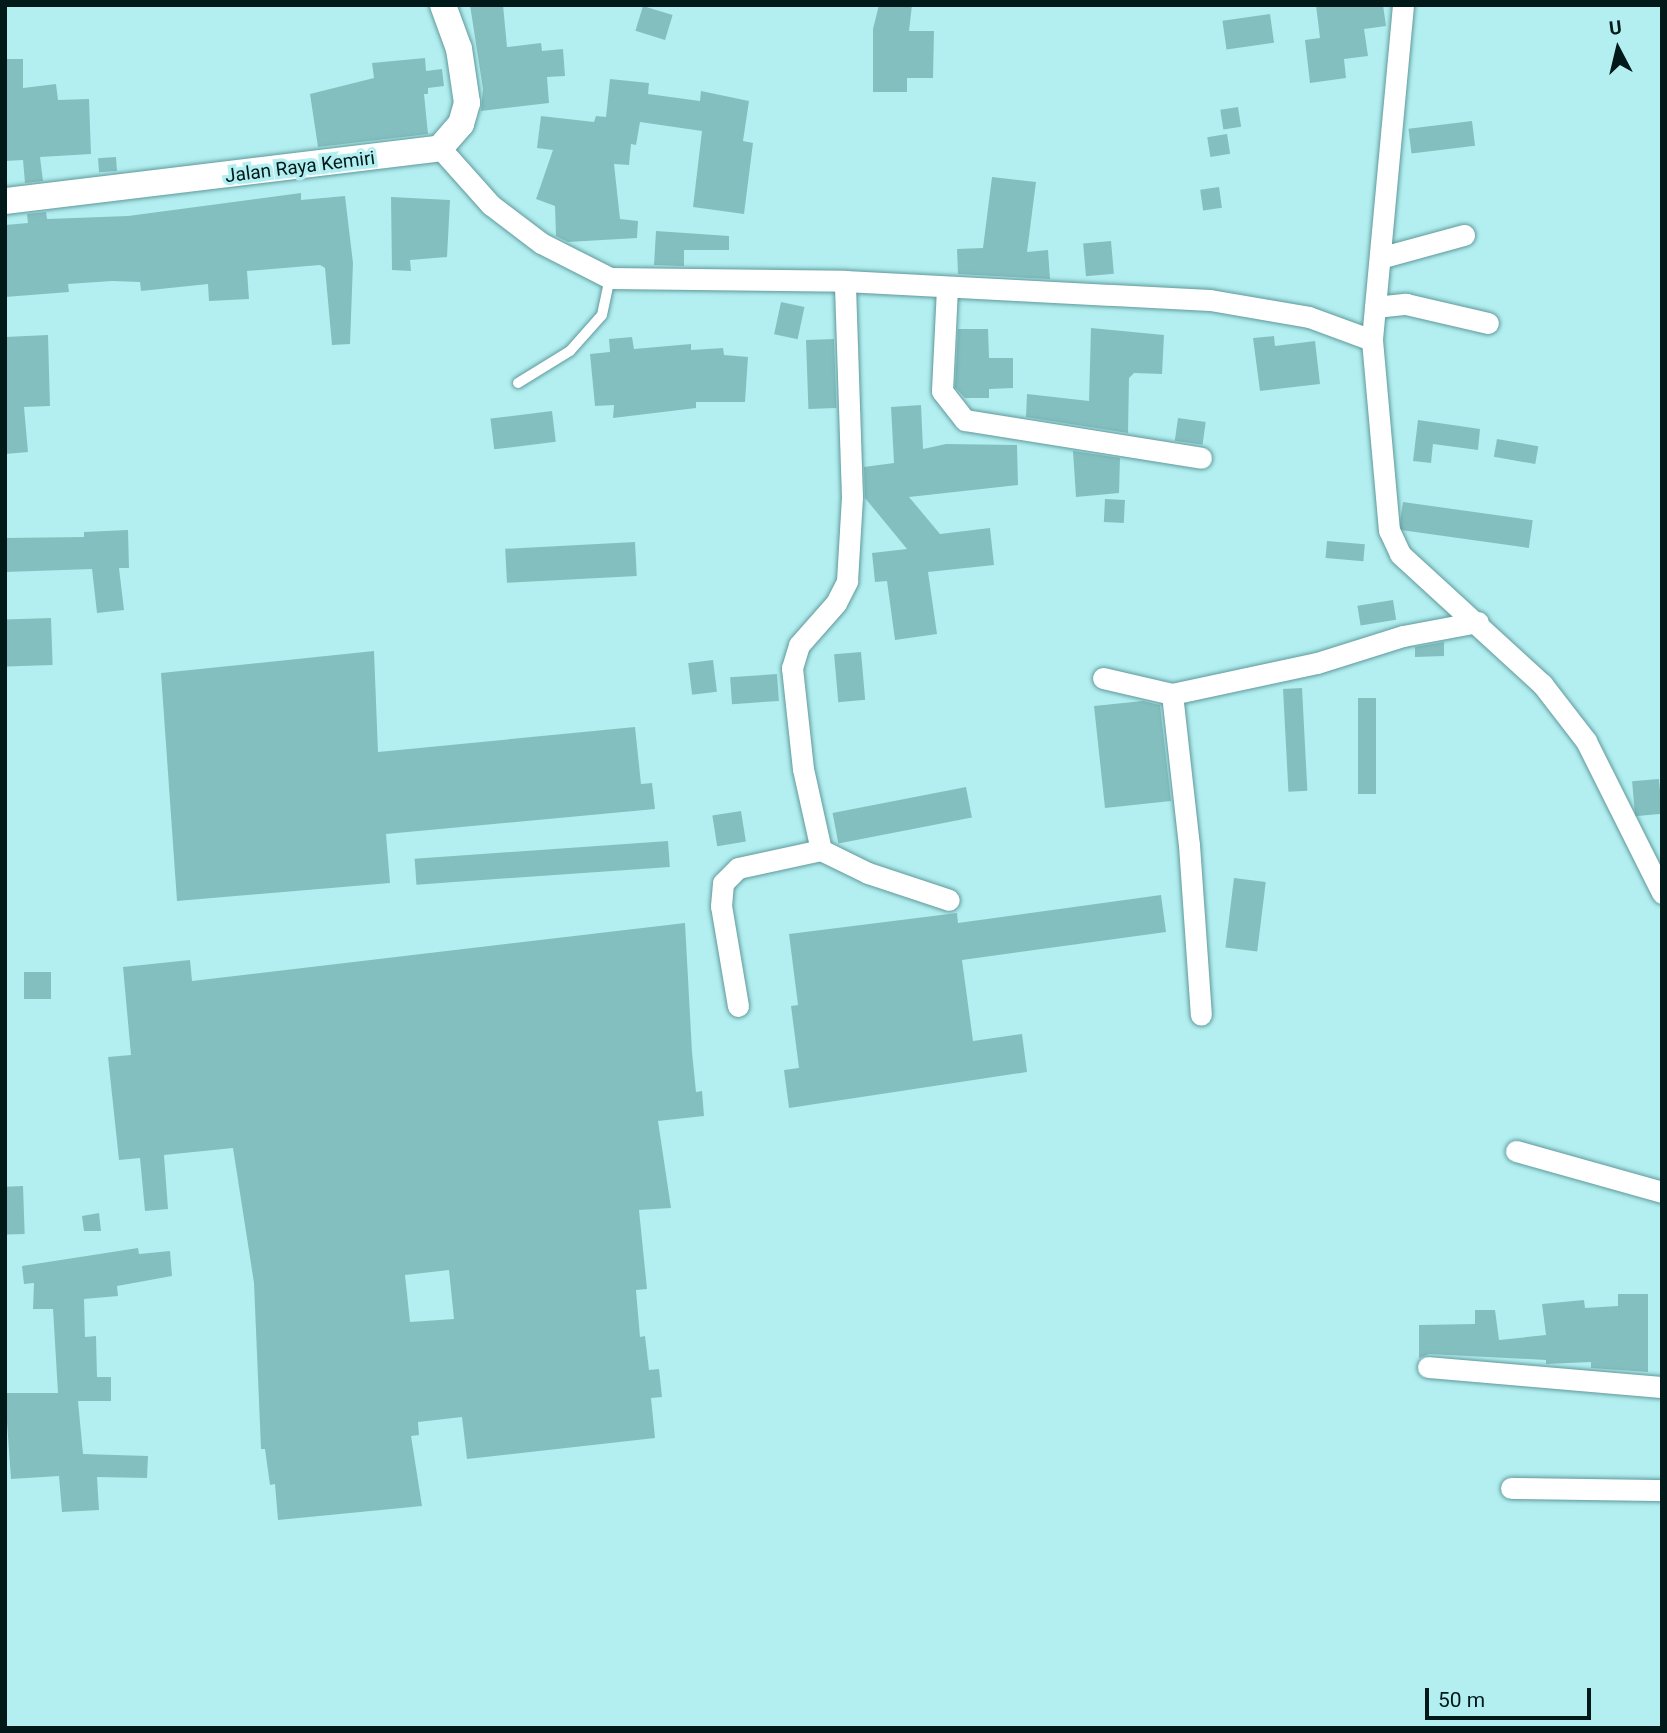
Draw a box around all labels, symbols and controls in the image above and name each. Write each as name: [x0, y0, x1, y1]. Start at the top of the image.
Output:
north arrow: [1583, 14, 1653, 84]
text: U: [1608, 15, 1623, 40]
street label: Jalan Raya Kemiri: [224, 146, 376, 188]
scale bar: [1429, 1674, 1595, 1718]
text: 50 m: [1438, 1688, 1485, 1712]

